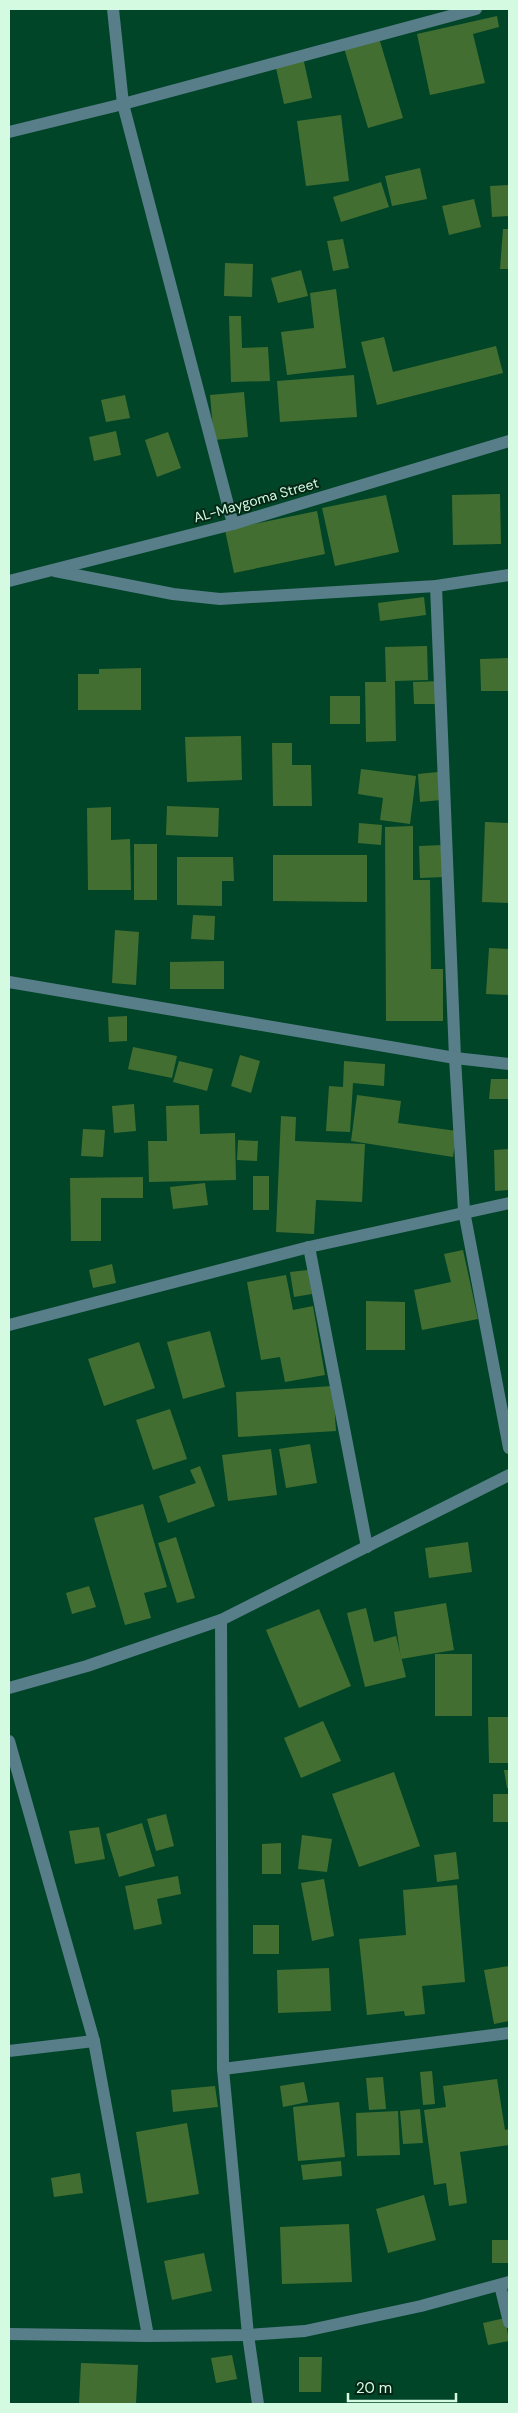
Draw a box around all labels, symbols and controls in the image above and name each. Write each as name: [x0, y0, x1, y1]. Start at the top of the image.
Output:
street label: AL-Maygoma Street: [191, 474, 321, 526]
scale bar: [348, 2370, 456, 2402]
text: 20 m: [356, 2378, 392, 2398]

